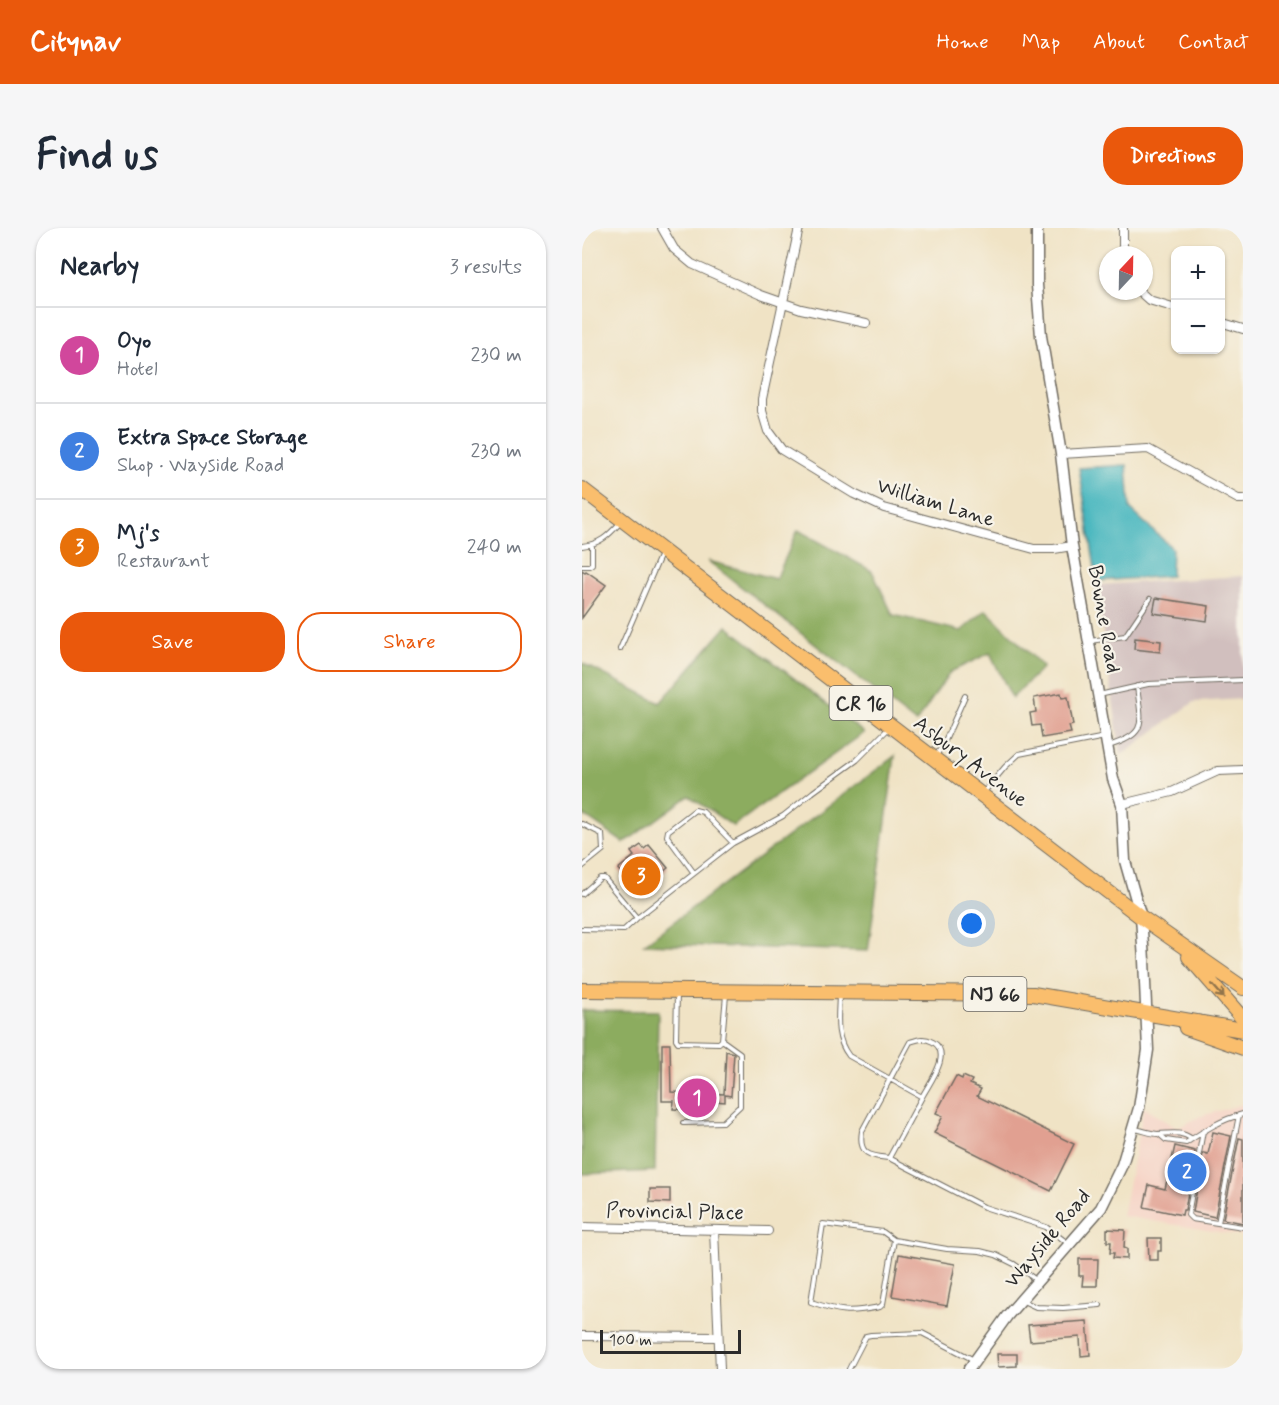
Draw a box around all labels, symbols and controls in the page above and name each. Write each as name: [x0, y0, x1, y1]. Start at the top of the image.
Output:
text: Citynav: [30, 24, 121, 61]
text: Home: [937, 28, 989, 56]
text: Map: [1022, 28, 1060, 56]
text: About: [1093, 28, 1145, 56]
text: Contact: [1178, 28, 1249, 56]
button: Directions: [1103, 127, 1243, 185]
text: Find us: [36, 129, 158, 184]
north arrow: [1099, 246, 1153, 300]
map controls: [1171, 246, 1225, 354]
button: +: [1171, 246, 1225, 300]
text: Nearby: [60, 250, 139, 284]
text: 3 results: [450, 254, 522, 281]
button: −: [1171, 300, 1225, 354]
text: Oyo: [117, 328, 151, 356]
text: 1: [75, 342, 84, 369]
text: 230 m: [470, 342, 522, 369]
text: Hotel: [117, 356, 158, 383]
text: Extra Space Storage: [117, 424, 308, 452]
text: 2: [75, 438, 84, 465]
text: 230 m: [470, 438, 522, 465]
text: Shop · Wayside Road: [117, 452, 284, 479]
street label: William Lane: [873, 472, 998, 534]
text: Mj's: [117, 520, 159, 548]
text: 3: [75, 534, 84, 561]
text: 240 m: [467, 534, 522, 561]
text: Restaurant: [117, 548, 210, 575]
street label: Bowne Road: [1081, 563, 1127, 675]
button: Save: [60, 612, 285, 672]
button: Share: [297, 612, 522, 672]
road number: CR 16: [830, 686, 892, 720]
street label: Asbury Avenue: [907, 710, 1033, 814]
pin: 3: [622, 854, 660, 898]
your location: [957, 909, 986, 938]
road number: NJ 66: [964, 977, 1026, 1011]
one-way arrow: [1211, 983, 1225, 998]
pin: 1: [678, 1076, 716, 1120]
pin: 2: [1168, 1150, 1206, 1194]
street label: Wayside Road: [998, 1183, 1097, 1294]
street label: Provincial Place: [606, 1197, 744, 1227]
scale bar: [600, 1327, 741, 1354]
text: 100 m: [609, 1330, 652, 1351]

